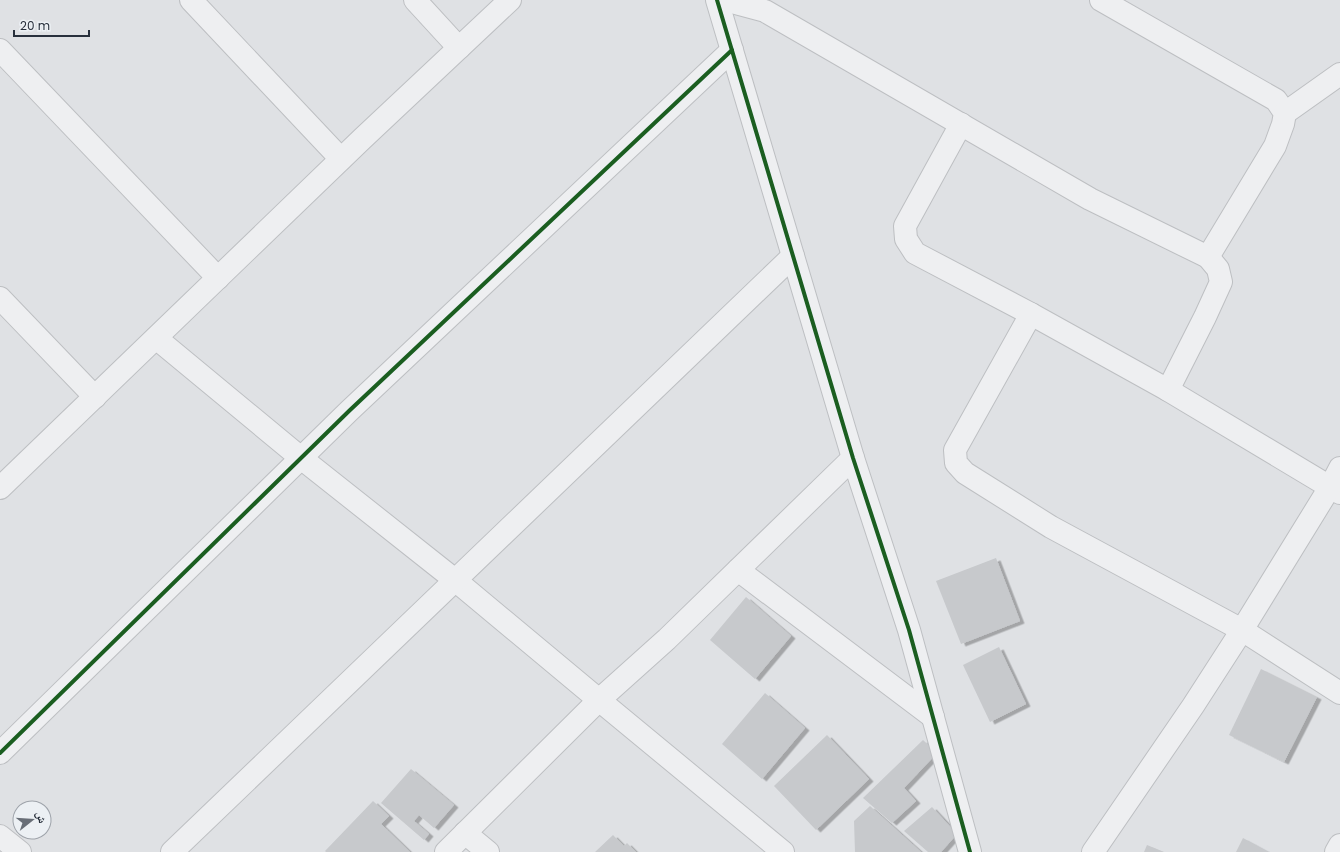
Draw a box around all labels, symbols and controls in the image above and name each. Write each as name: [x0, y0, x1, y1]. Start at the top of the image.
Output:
scale bar: [14, 12, 89, 38]
text: 20 m: [20, 17, 50, 34]
north arrow: [12, 800, 52, 840]
text: ش: [32, 809, 51, 825]

